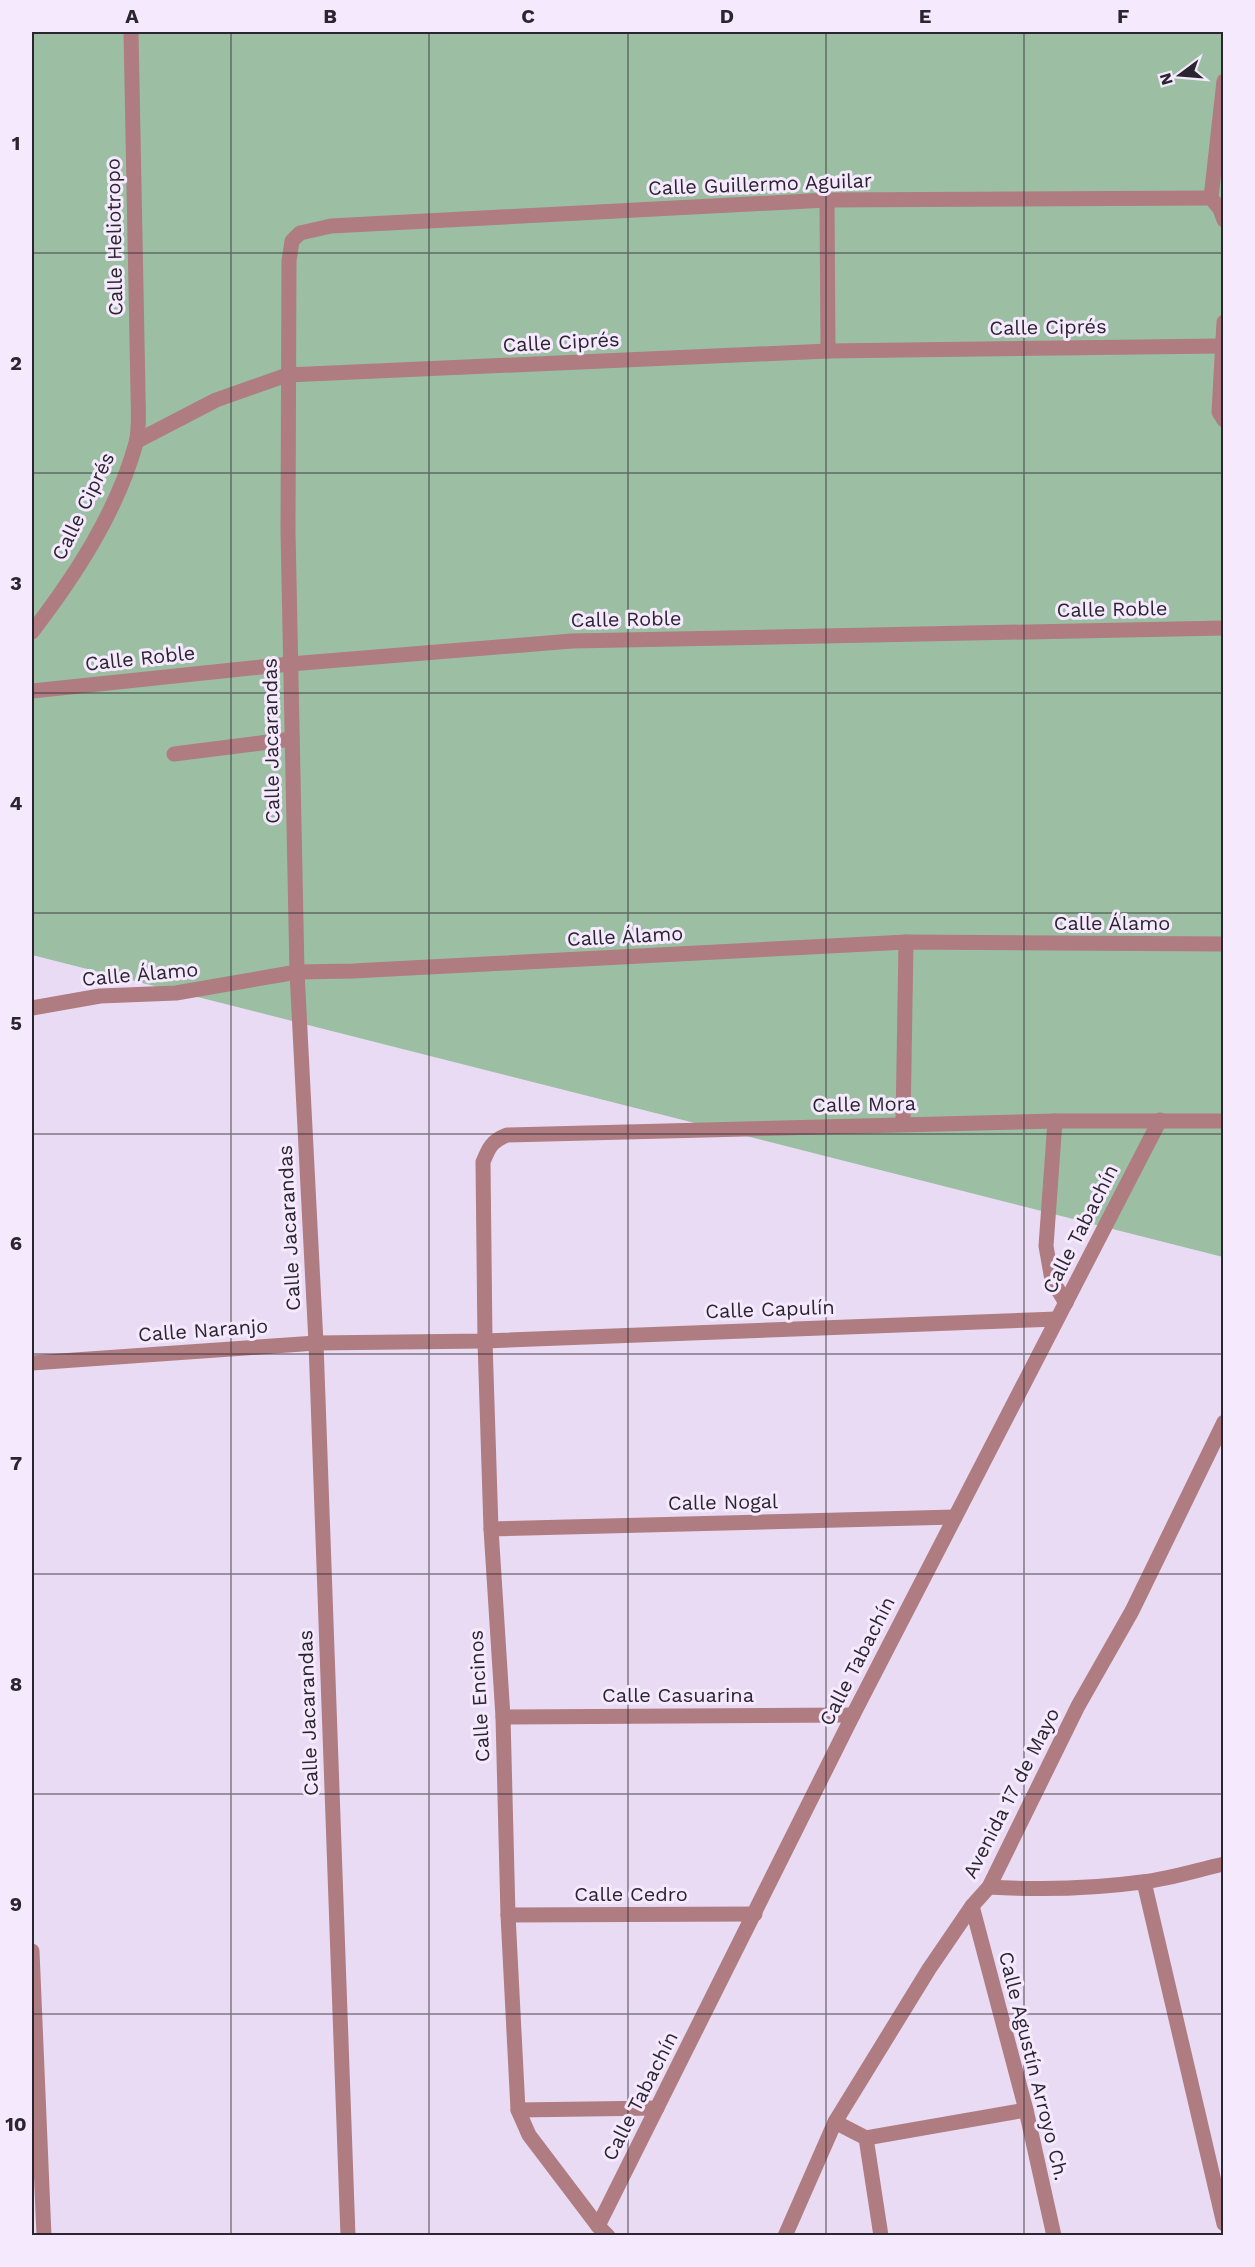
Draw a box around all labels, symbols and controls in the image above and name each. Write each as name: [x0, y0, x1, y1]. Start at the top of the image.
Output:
text: A: [125, 4, 139, 28]
text: B: [323, 4, 337, 28]
text: C: [521, 4, 535, 28]
text: D: [720, 4, 734, 28]
text: E: [919, 4, 931, 28]
text: F: [1117, 4, 1129, 28]
north arrow: [1150, 45, 1210, 105]
text: N: [1155, 71, 1177, 87]
text: 1: [12, 131, 20, 155]
street label: Calle Heliotropo: [101, 158, 127, 316]
street label: Calle Guillermo Aguilar: [648, 168, 872, 200]
street label: Calle Ciprés: [989, 314, 1107, 340]
street label: Calle Ciprés: [502, 327, 620, 357]
text: 2: [10, 351, 22, 375]
street label: Calle Ciprés: [47, 448, 119, 564]
text: 3: [10, 571, 22, 595]
street label: Calle Roble: [1056, 596, 1168, 622]
street label: Calle Roble: [570, 606, 682, 632]
street label: Calle Roble: [84, 640, 196, 676]
street label: Calle Jacarandas: [258, 658, 284, 824]
text: 4: [10, 791, 23, 815]
street label: Calle Álamo: [1054, 911, 1170, 935]
street label: Calle Álamo: [566, 921, 684, 951]
street label: Calle Álamo: [81, 957, 199, 991]
text: 5: [10, 1011, 22, 1035]
street label: Calle Mora: [812, 1091, 916, 1117]
street label: Calle Jacarandas: [273, 1145, 305, 1311]
street label: Calle Tabachín: [1037, 1160, 1123, 1298]
text: 6: [10, 1231, 22, 1255]
street label: Calle Capulín: [705, 1295, 835, 1323]
street label: Calle Naranjo: [137, 1313, 269, 1347]
text: 7: [10, 1451, 22, 1475]
street label: Calle Nogal: [668, 1489, 778, 1515]
street label: Calle Tabachín: [814, 1592, 900, 1730]
street label: Calle Encinos: [464, 1629, 494, 1763]
street label: Calle Jacarandas: [293, 1630, 323, 1796]
text: 8: [10, 1672, 22, 1696]
street label: Calle Casuarina: [602, 1683, 754, 1707]
street label: Avenida 17 de Mayo: [958, 1704, 1064, 1882]
street label: Calle Cedro: [574, 1882, 688, 1906]
text: 9: [10, 1892, 22, 1916]
street label: Calle Agustín Arroyo Ch.: [994, 1949, 1074, 2183]
street label: Calle Tabachín: [597, 2027, 683, 2165]
text: 10: [5, 2112, 27, 2136]

